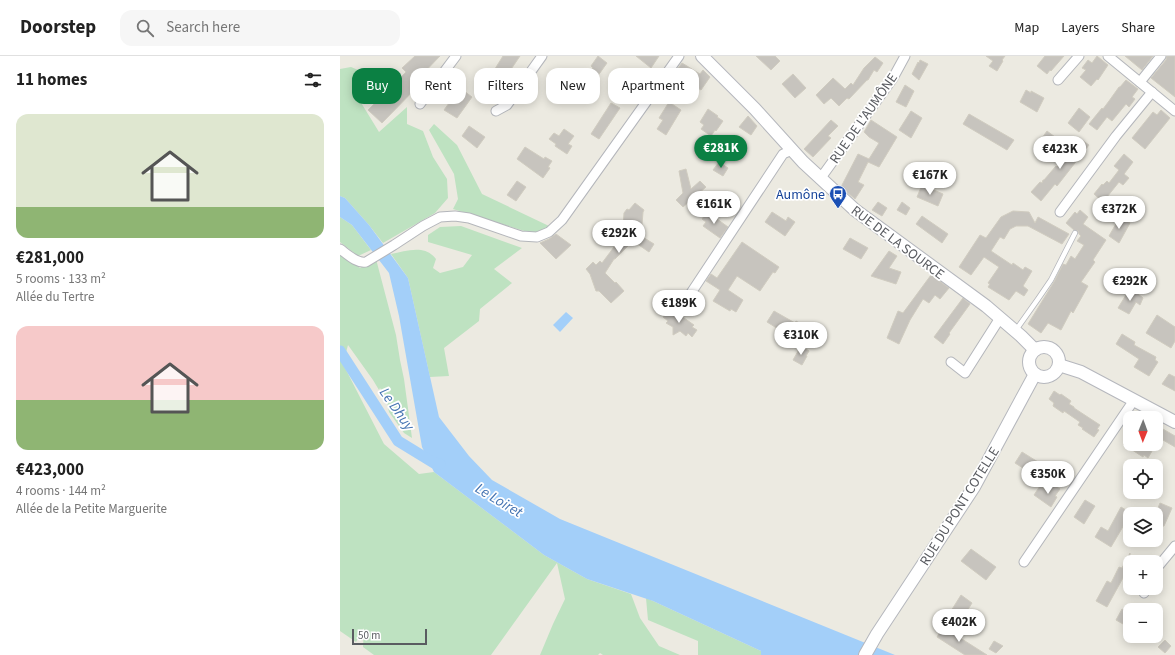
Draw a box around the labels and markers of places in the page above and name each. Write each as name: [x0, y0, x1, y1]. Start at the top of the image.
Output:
pin: €281K: [693, 135, 749, 169]
pin: €423K: [1032, 136, 1088, 170]
pin: €167K: [902, 162, 958, 196]
bus stop icon: Aumône: [828, 184, 848, 209]
place label: Aumône: [776, 185, 825, 205]
pin: €161K: [686, 191, 742, 225]
pin: €372K: [1091, 196, 1147, 230]
pin: €292K: [591, 220, 647, 254]
pin: €292K: [1102, 268, 1158, 302]
pin: €189K: [651, 290, 707, 324]
pin: €310K: [773, 322, 829, 356]
pin: €350K: [1020, 461, 1076, 495]
pin: €402K: [931, 609, 987, 643]

